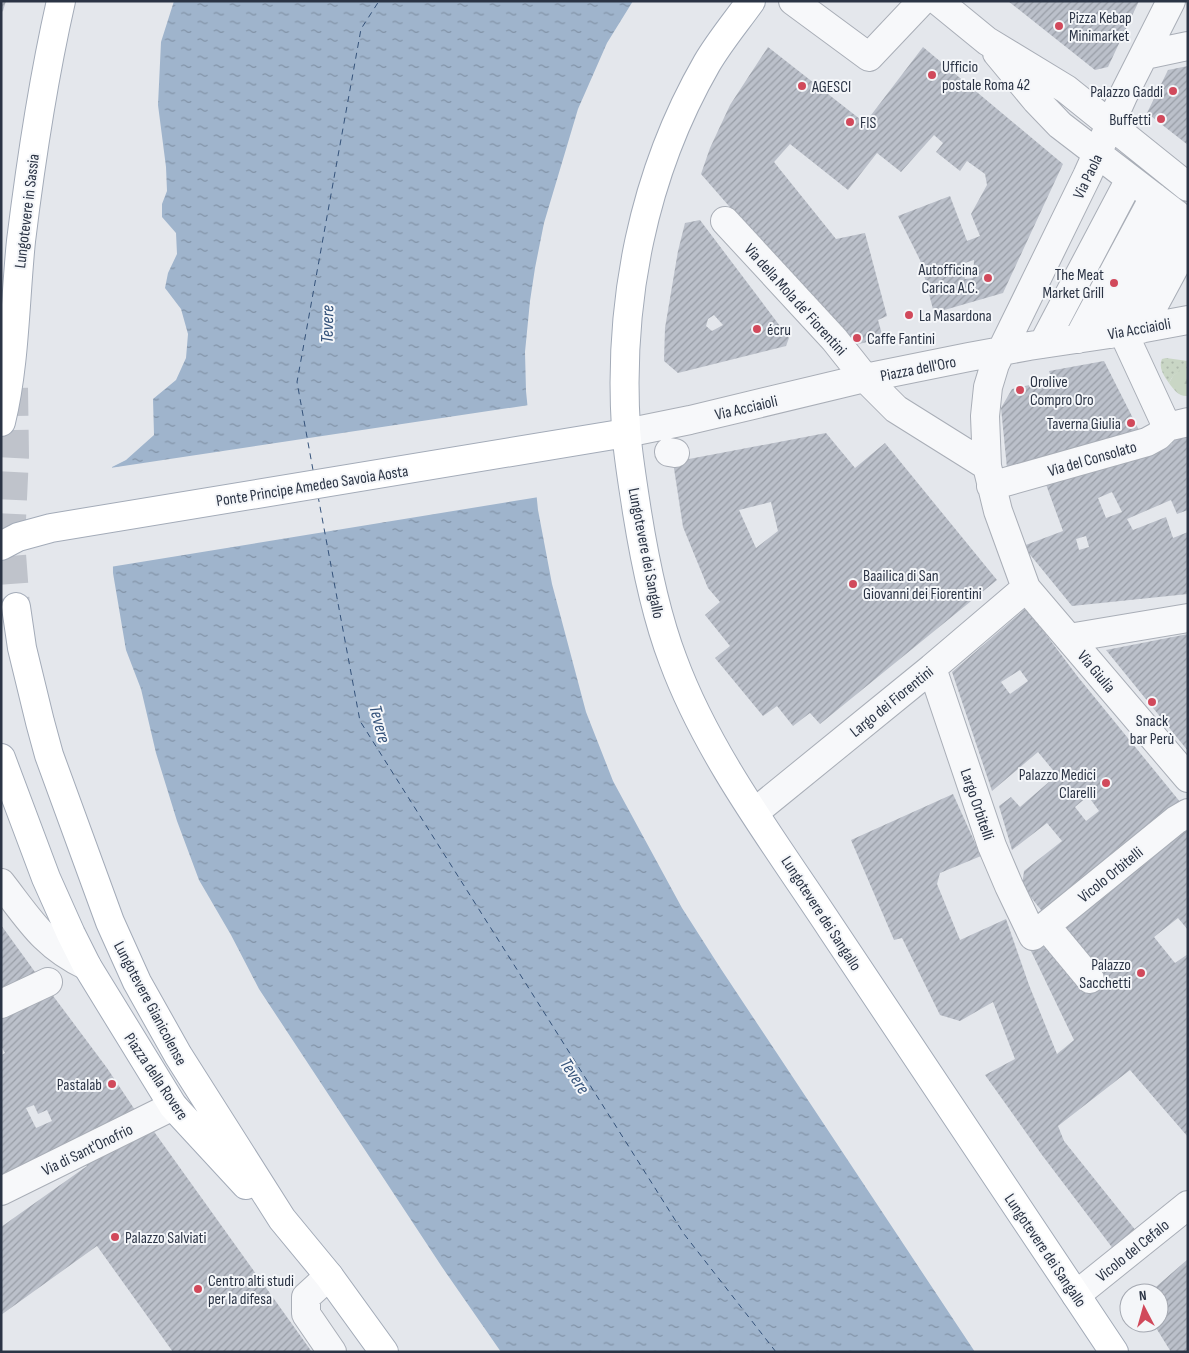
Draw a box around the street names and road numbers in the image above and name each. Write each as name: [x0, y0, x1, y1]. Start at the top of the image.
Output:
street label: Via Paola: [1069, 151, 1107, 202]
street label: Lungotevere in Sassia: [11, 153, 44, 269]
street label: Via della Mola de' Fiorentini: [740, 240, 850, 360]
street label: Via Acciaioli: [1106, 315, 1172, 344]
street label: Piazza dell'Oro: [879, 353, 958, 386]
street label: Via Acciaioli: [713, 392, 780, 425]
street label: Via del Consolato: [1046, 438, 1139, 481]
street label: Ponte Principe Amedeo Savoia Aosta: [215, 462, 410, 511]
street label: Lungotevere dei Sangallo: [624, 486, 668, 620]
street label: Via Giulia: [1073, 647, 1119, 697]
street label: Largo dei Fiorentini: [846, 663, 937, 742]
street label: Largo Orbitelli: [956, 766, 998, 843]
street label: Vicolo Orbitelli: [1075, 843, 1147, 907]
street label: Lungotevere dei Sangallo: [777, 853, 865, 975]
street label: Lungotevere Gianicolense: [109, 938, 190, 1069]
street label: Piazza della Rovere: [120, 1030, 192, 1124]
street label: Via di Sant'Onofrio: [39, 1120, 136, 1180]
street label: Lungotevere dei Sangallo: [1000, 1191, 1090, 1311]
street label: Vicolo del Cefalo: [1093, 1216, 1173, 1286]

